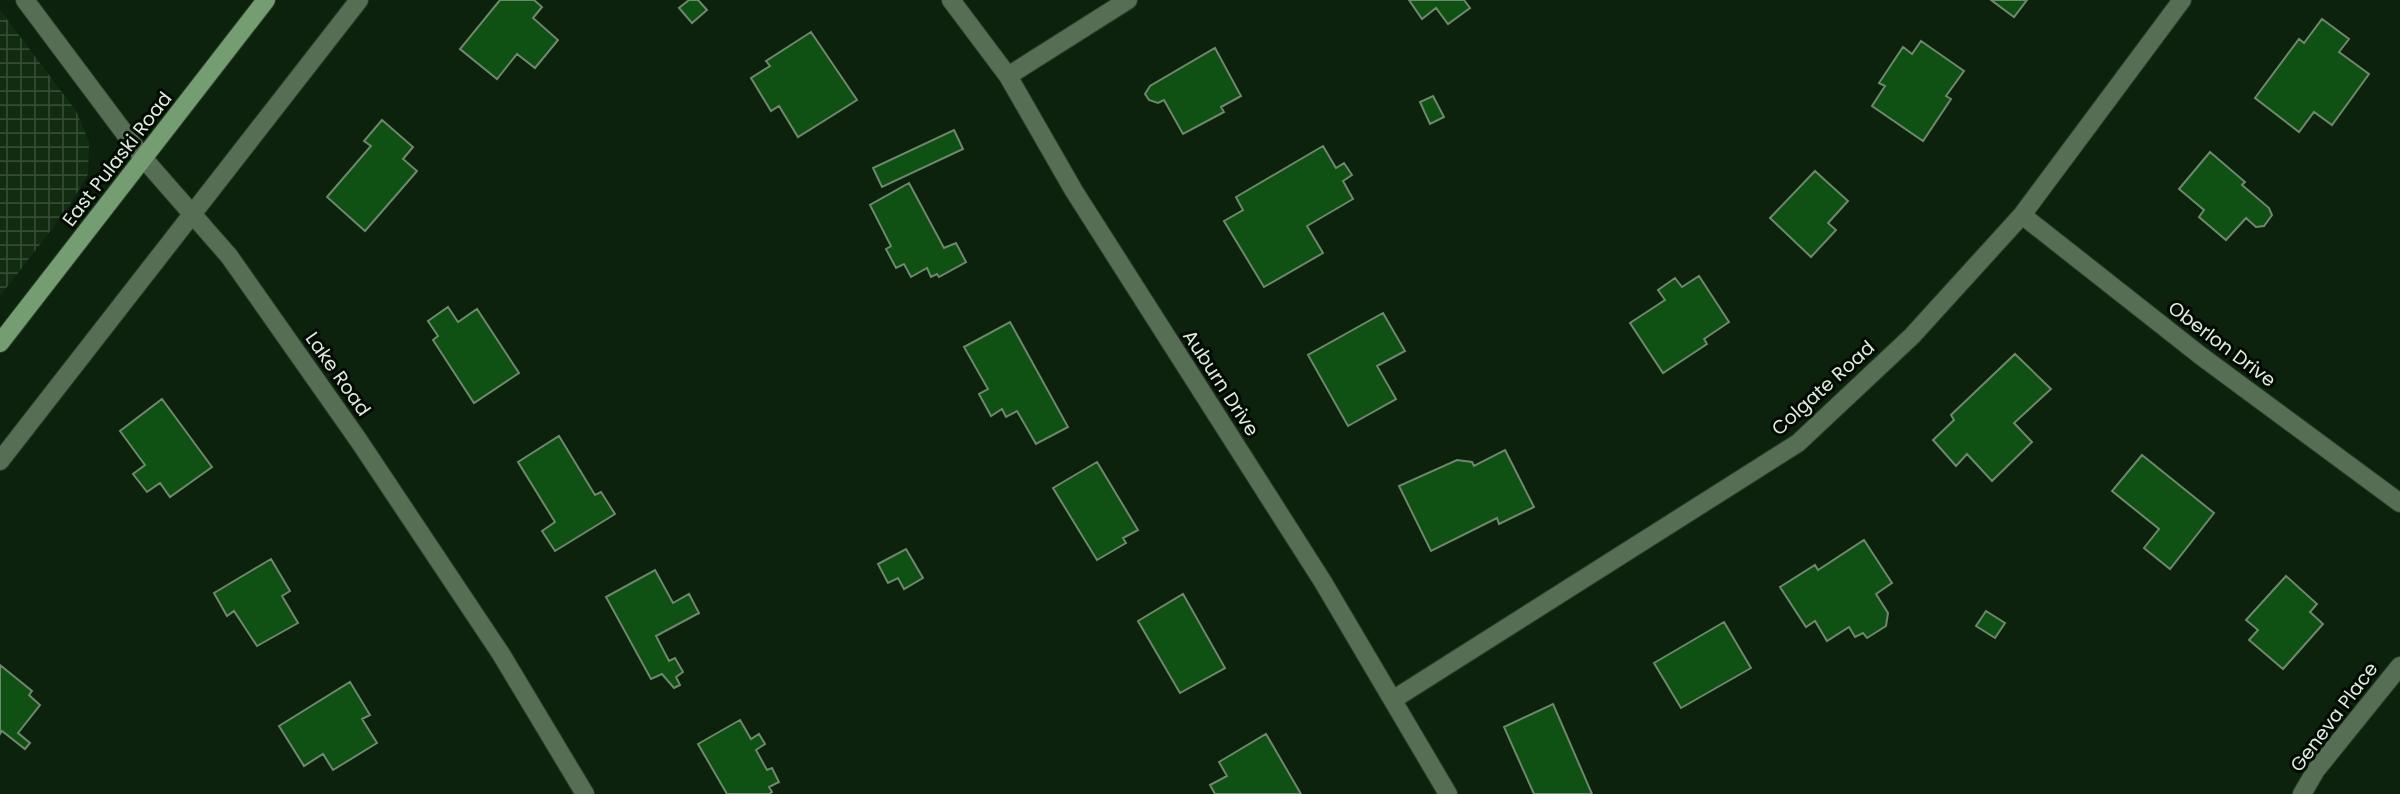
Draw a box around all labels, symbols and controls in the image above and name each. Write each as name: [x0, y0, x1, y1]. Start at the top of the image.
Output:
street label: East Pulaski Road: [56, 86, 178, 232]
street label: Oberlon Drive: [2163, 295, 2281, 393]
street label: Auburn Drive: [1176, 325, 1266, 441]
street label: Lake Road: [299, 326, 377, 422]
street label: Colgate Road: [1766, 334, 1880, 442]
street label: Geneva Place: [2284, 657, 2384, 777]

